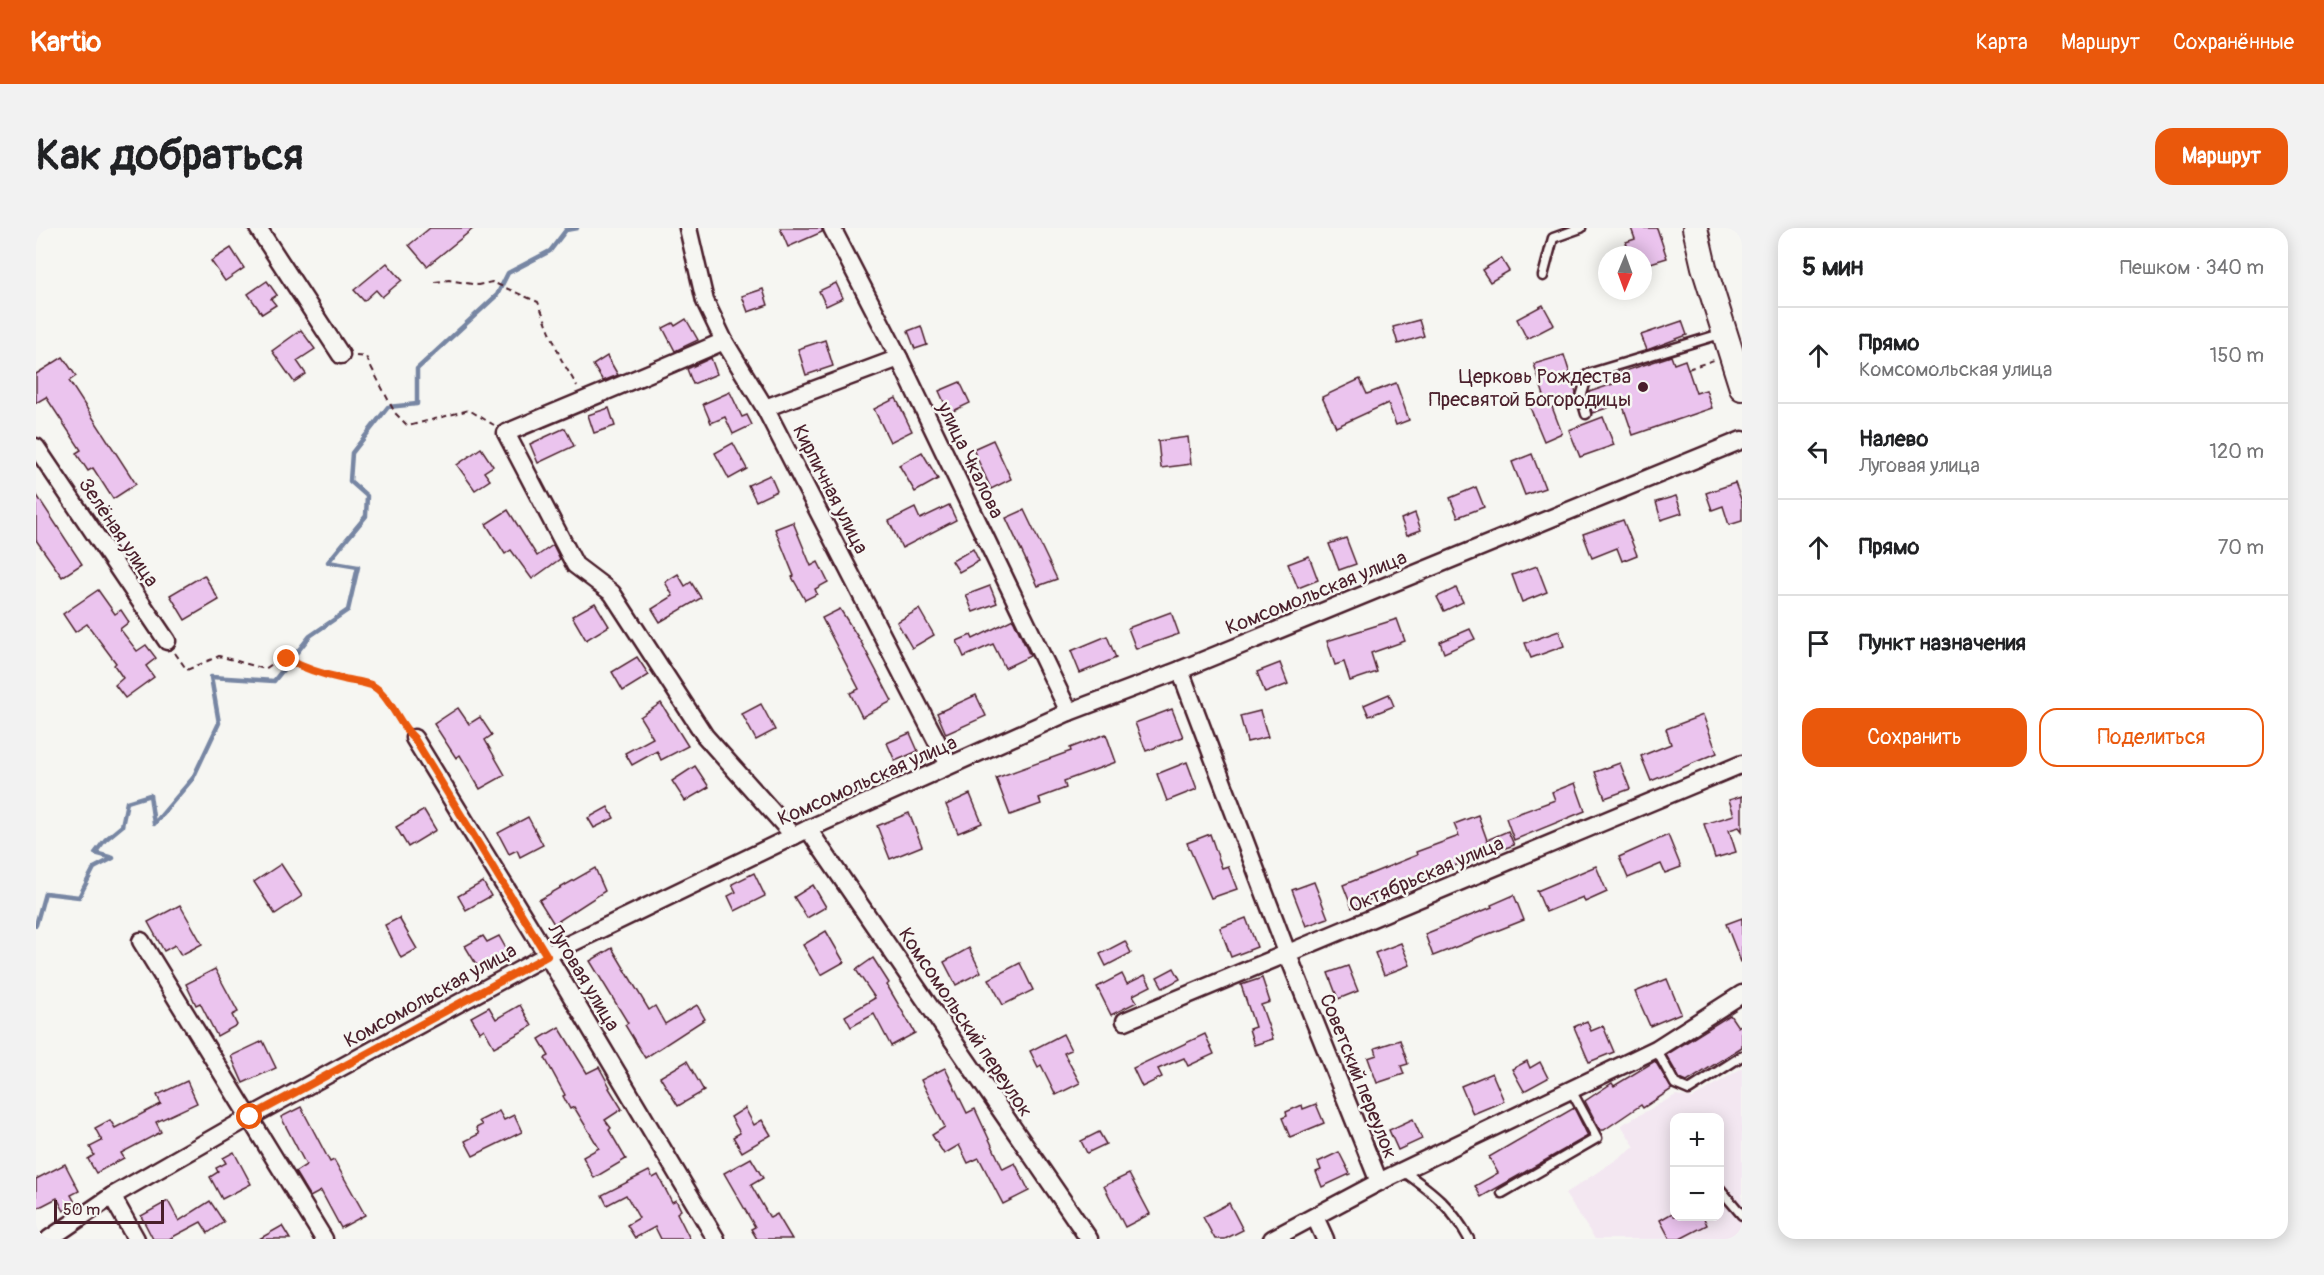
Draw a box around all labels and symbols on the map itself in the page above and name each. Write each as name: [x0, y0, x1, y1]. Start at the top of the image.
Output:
north arrow: [1598, 246, 1652, 300]
place label: Церковь Рождества Пресвятой Богородицы: [1429, 364, 1631, 412]
marker: Церковь Рождества Пресвятой Богородицы: [1636, 380, 1650, 394]
street label: улица Чкалова: [931, 397, 1009, 522]
street label: Кирпичная улица: [787, 420, 874, 558]
street label: Зелёная улица: [73, 473, 164, 591]
street label: Комсомольская улица: [1222, 545, 1410, 640]
route end: [273, 645, 299, 671]
street label: Комсомольская улица: [774, 730, 961, 831]
street label: Октябрьская улица: [1345, 831, 1507, 918]
street label: Луговая улица: [541, 918, 625, 1035]
street label: Комсомольский переулок: [893, 923, 1038, 1122]
street label: Комсомольская улица: [340, 938, 521, 1053]
street label: Советский переулок: [1314, 990, 1403, 1162]
route start: [236, 1103, 262, 1129]
scale bar: [54, 1197, 164, 1224]

